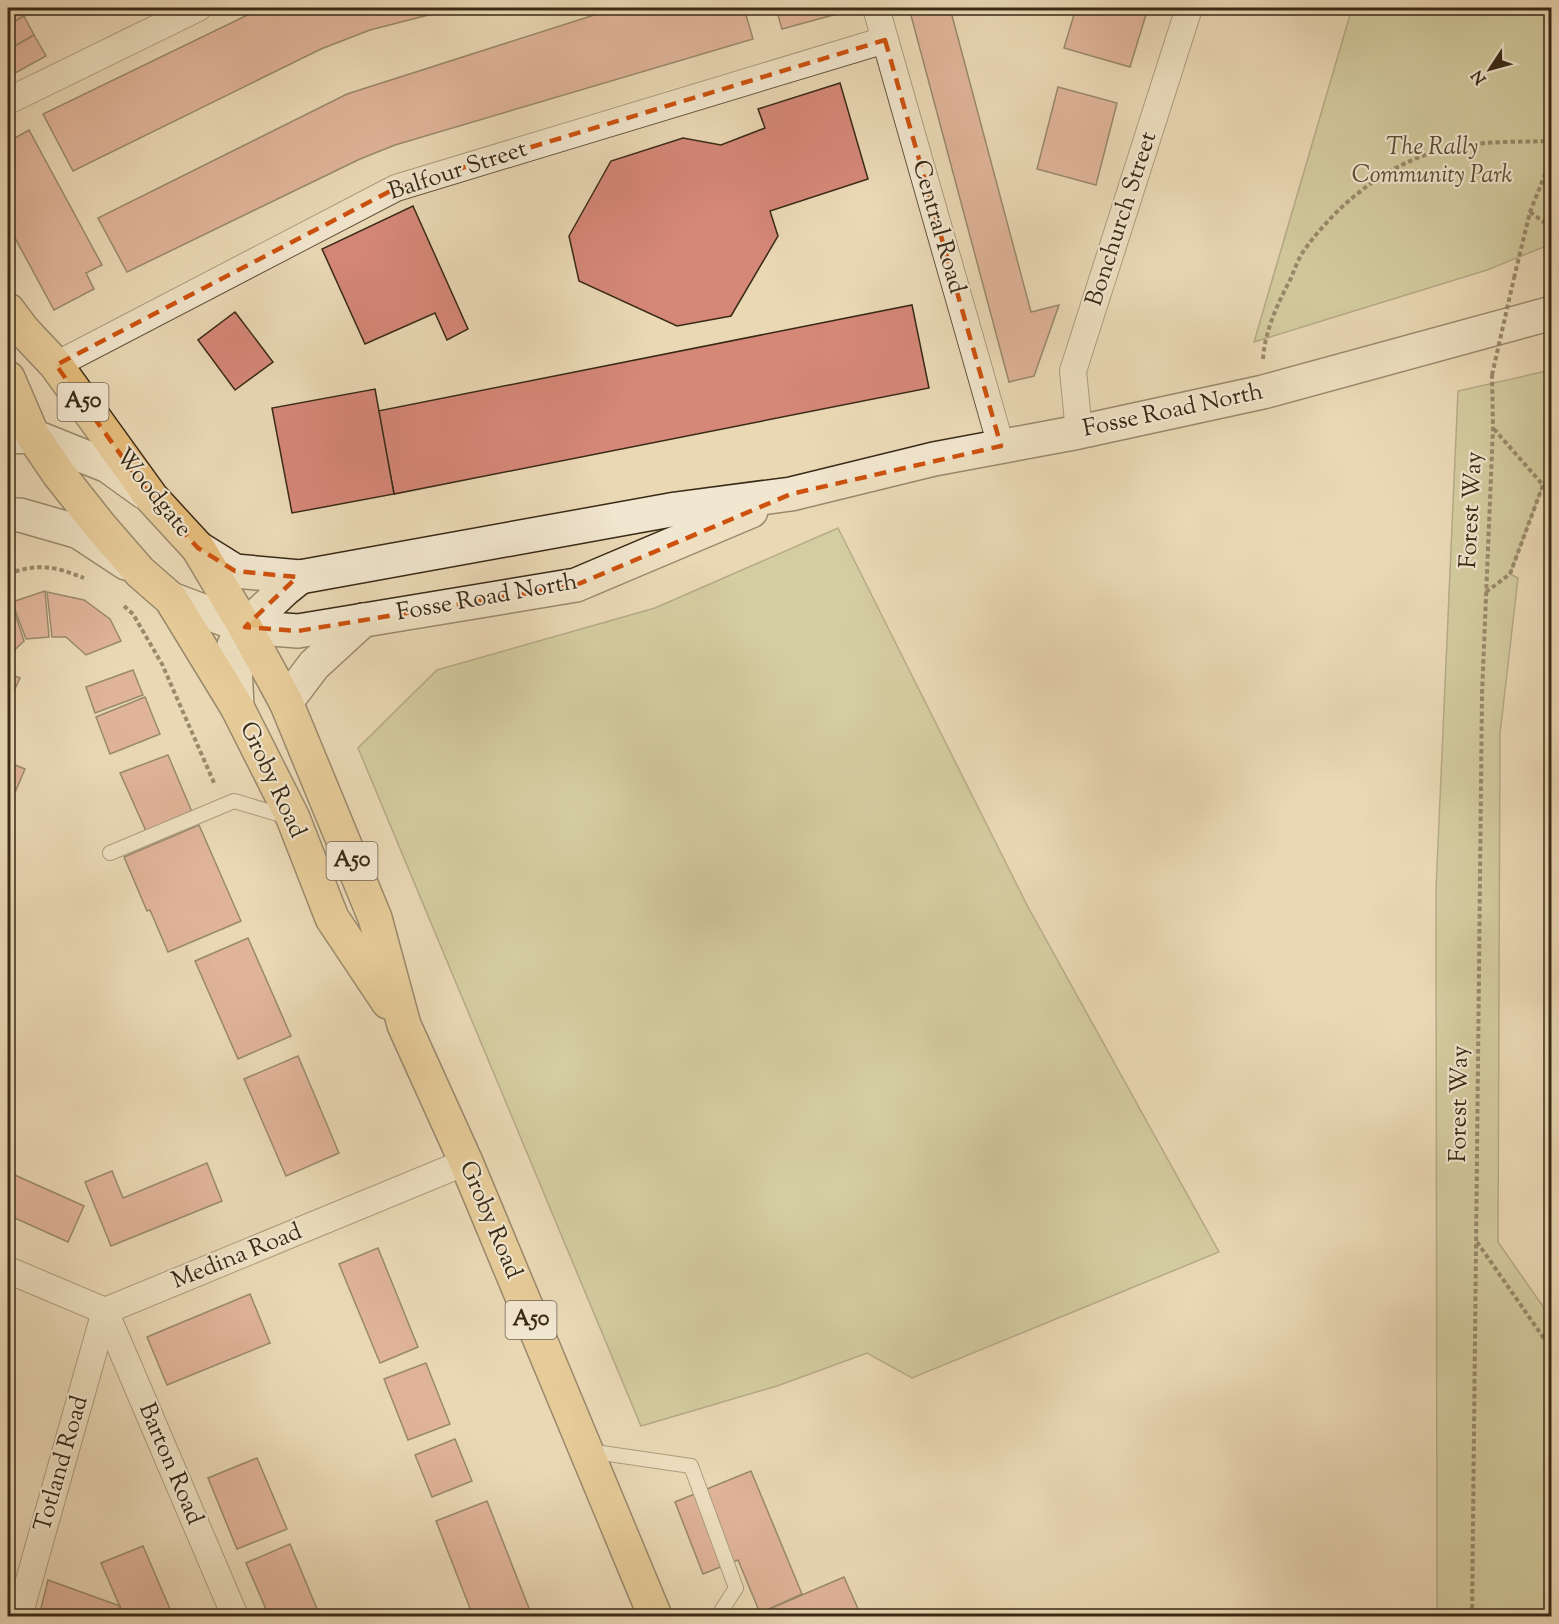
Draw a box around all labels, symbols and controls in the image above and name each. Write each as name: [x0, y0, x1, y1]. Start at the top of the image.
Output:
north arrow: [1460, 39, 1520, 99]
text: N: [1467, 64, 1493, 88]
street label: Bonchurch Street: [1078, 127, 1166, 311]
park label: The Rally Community Park: [1352, 131, 1512, 193]
street label: Balfour Street: [384, 133, 532, 209]
street label: Central Road: [903, 156, 973, 298]
street label: Fosse Road North: [1080, 375, 1266, 447]
road number: A50: [58, 383, 109, 421]
street label: Woodgate: [106, 441, 200, 545]
street label: Forest Way: [1452, 451, 1492, 569]
street label: Fosse Road North: [394, 565, 580, 631]
street label: Groby Road: [230, 716, 314, 844]
road number: A50: [326, 842, 378, 880]
street label: Forest Way: [1442, 1045, 1478, 1163]
street label: Groby Road: [450, 1156, 530, 1285]
street label: Medina Road: [167, 1215, 308, 1299]
road number: A50: [506, 1301, 556, 1339]
street label: Totland Road: [26, 1391, 98, 1536]
street label: Barton Road: [129, 1398, 211, 1531]

